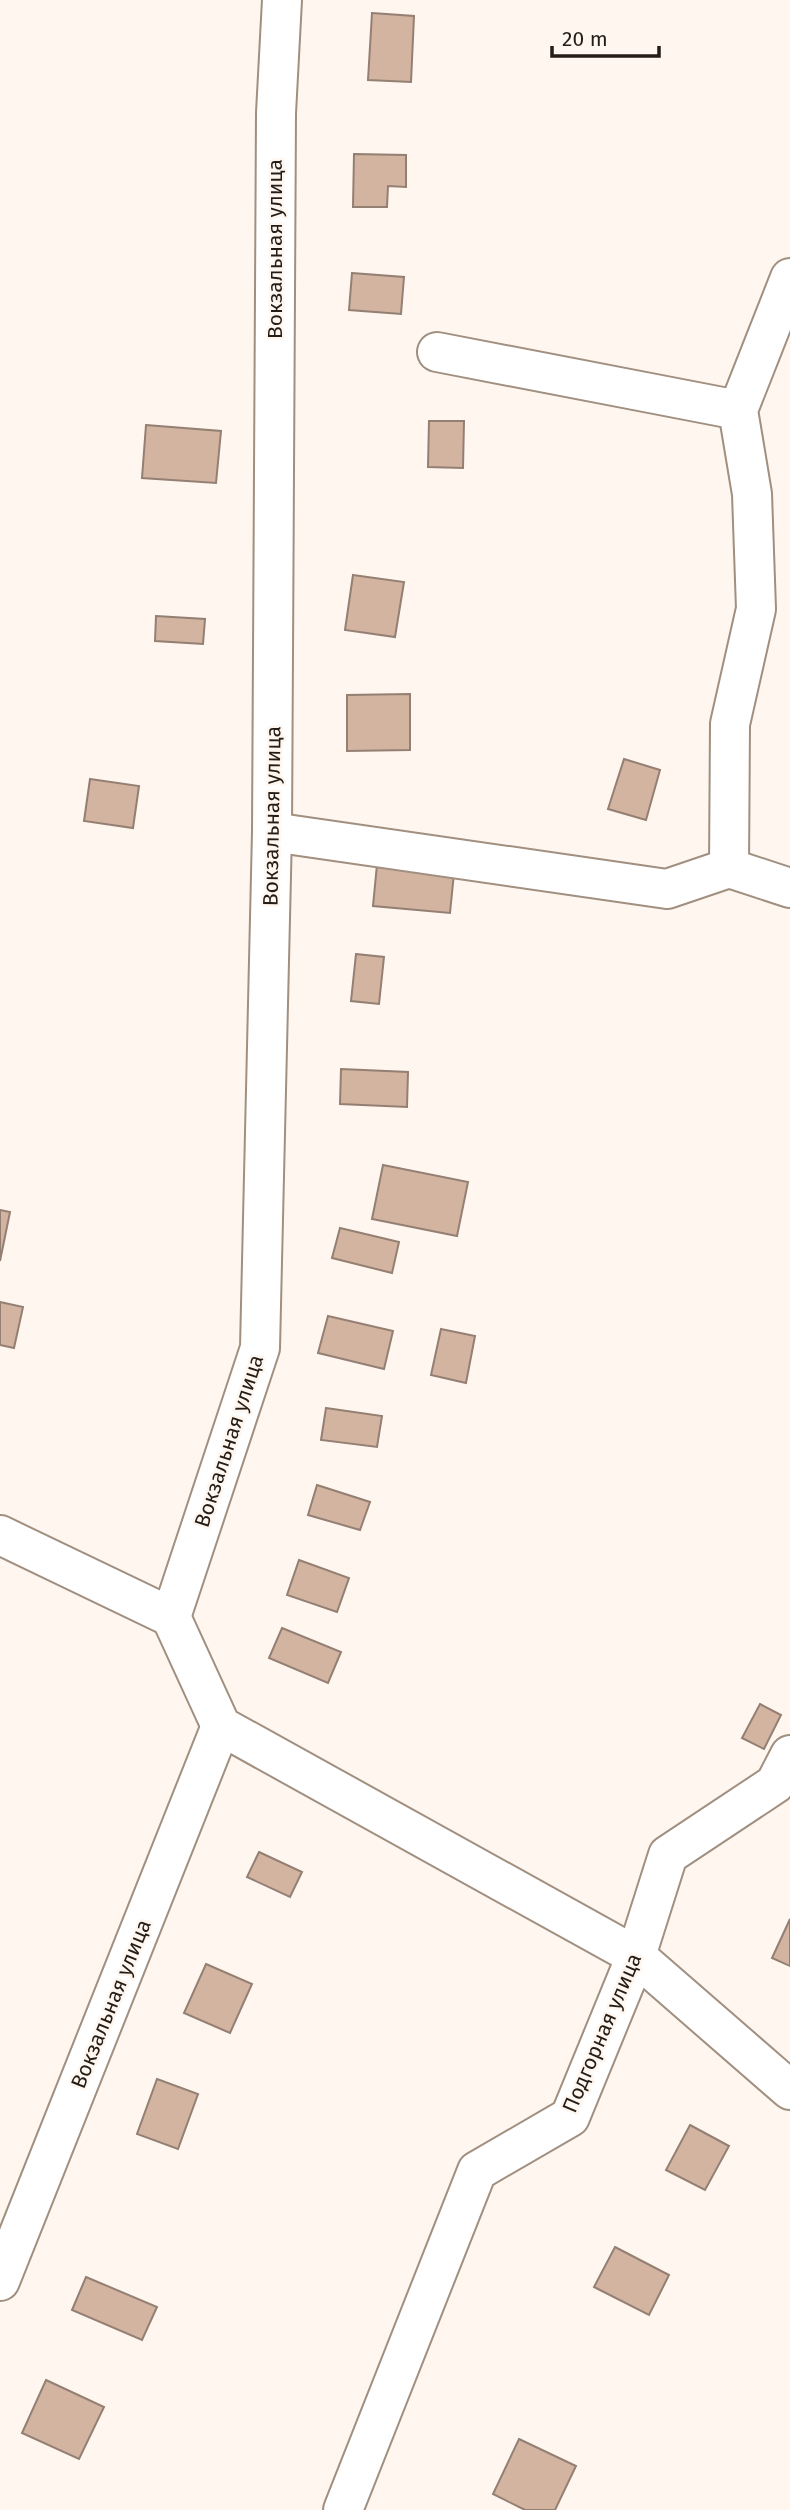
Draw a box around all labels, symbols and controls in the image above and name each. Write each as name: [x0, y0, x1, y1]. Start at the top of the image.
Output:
scale bar: [552, 14, 659, 58]
text: 20 m: [562, 26, 608, 52]
street label: Вокзальная улица: [262, 159, 288, 339]
street label: Вокзальная улица: [257, 726, 287, 906]
street label: Вокзальная улица: [189, 1351, 269, 1531]
street label: Вокзальная улица: [65, 1916, 157, 2092]
street label: Подгорная улица: [557, 1949, 647, 2117]

